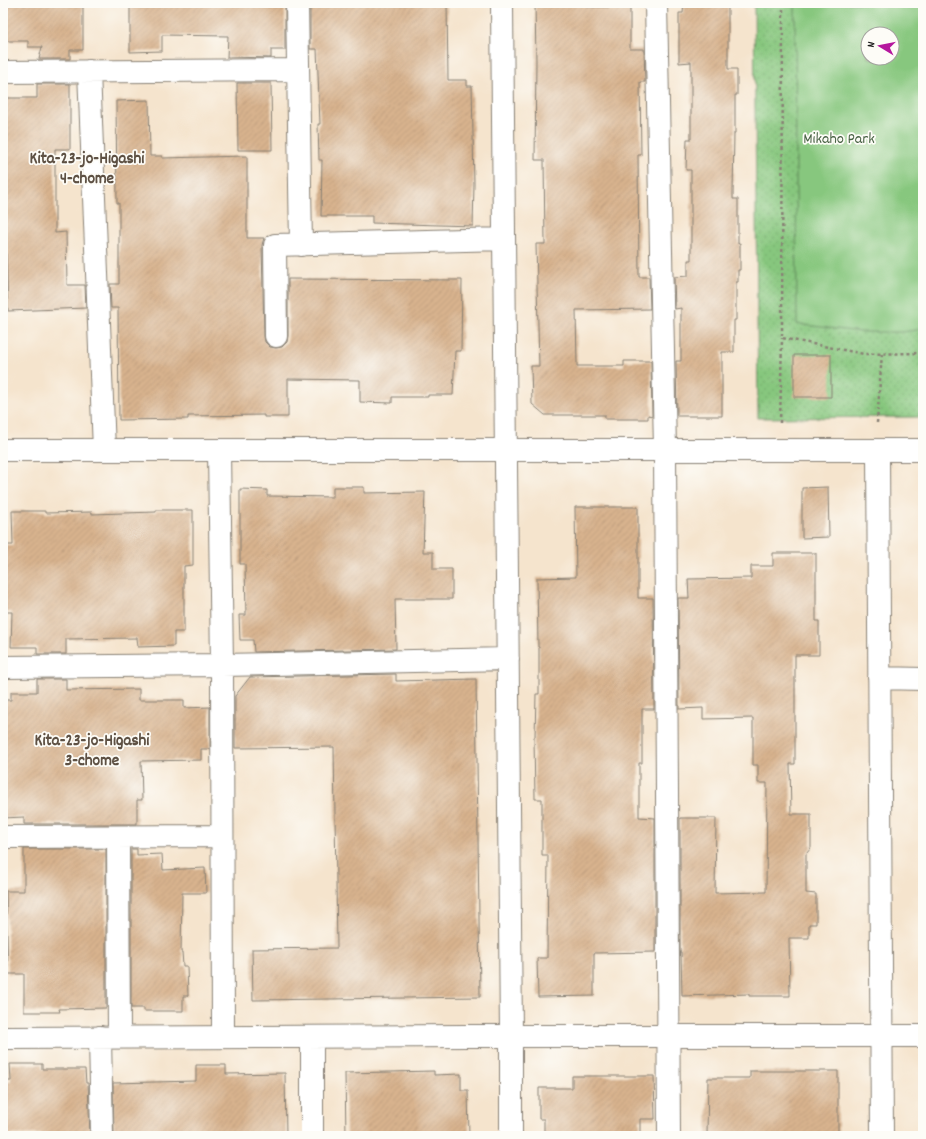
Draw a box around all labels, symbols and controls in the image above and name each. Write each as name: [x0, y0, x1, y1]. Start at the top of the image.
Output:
north arrow: [860, 26, 900, 66]
text: N: [864, 40, 881, 49]
park label: Mikaho Park: [803, 128, 875, 151]
district label: Kita-23-jo-Higashi 4-chome: [30, 148, 145, 192]
district label: Kita-23-jo-Higashi 3-chome: [35, 730, 150, 774]

